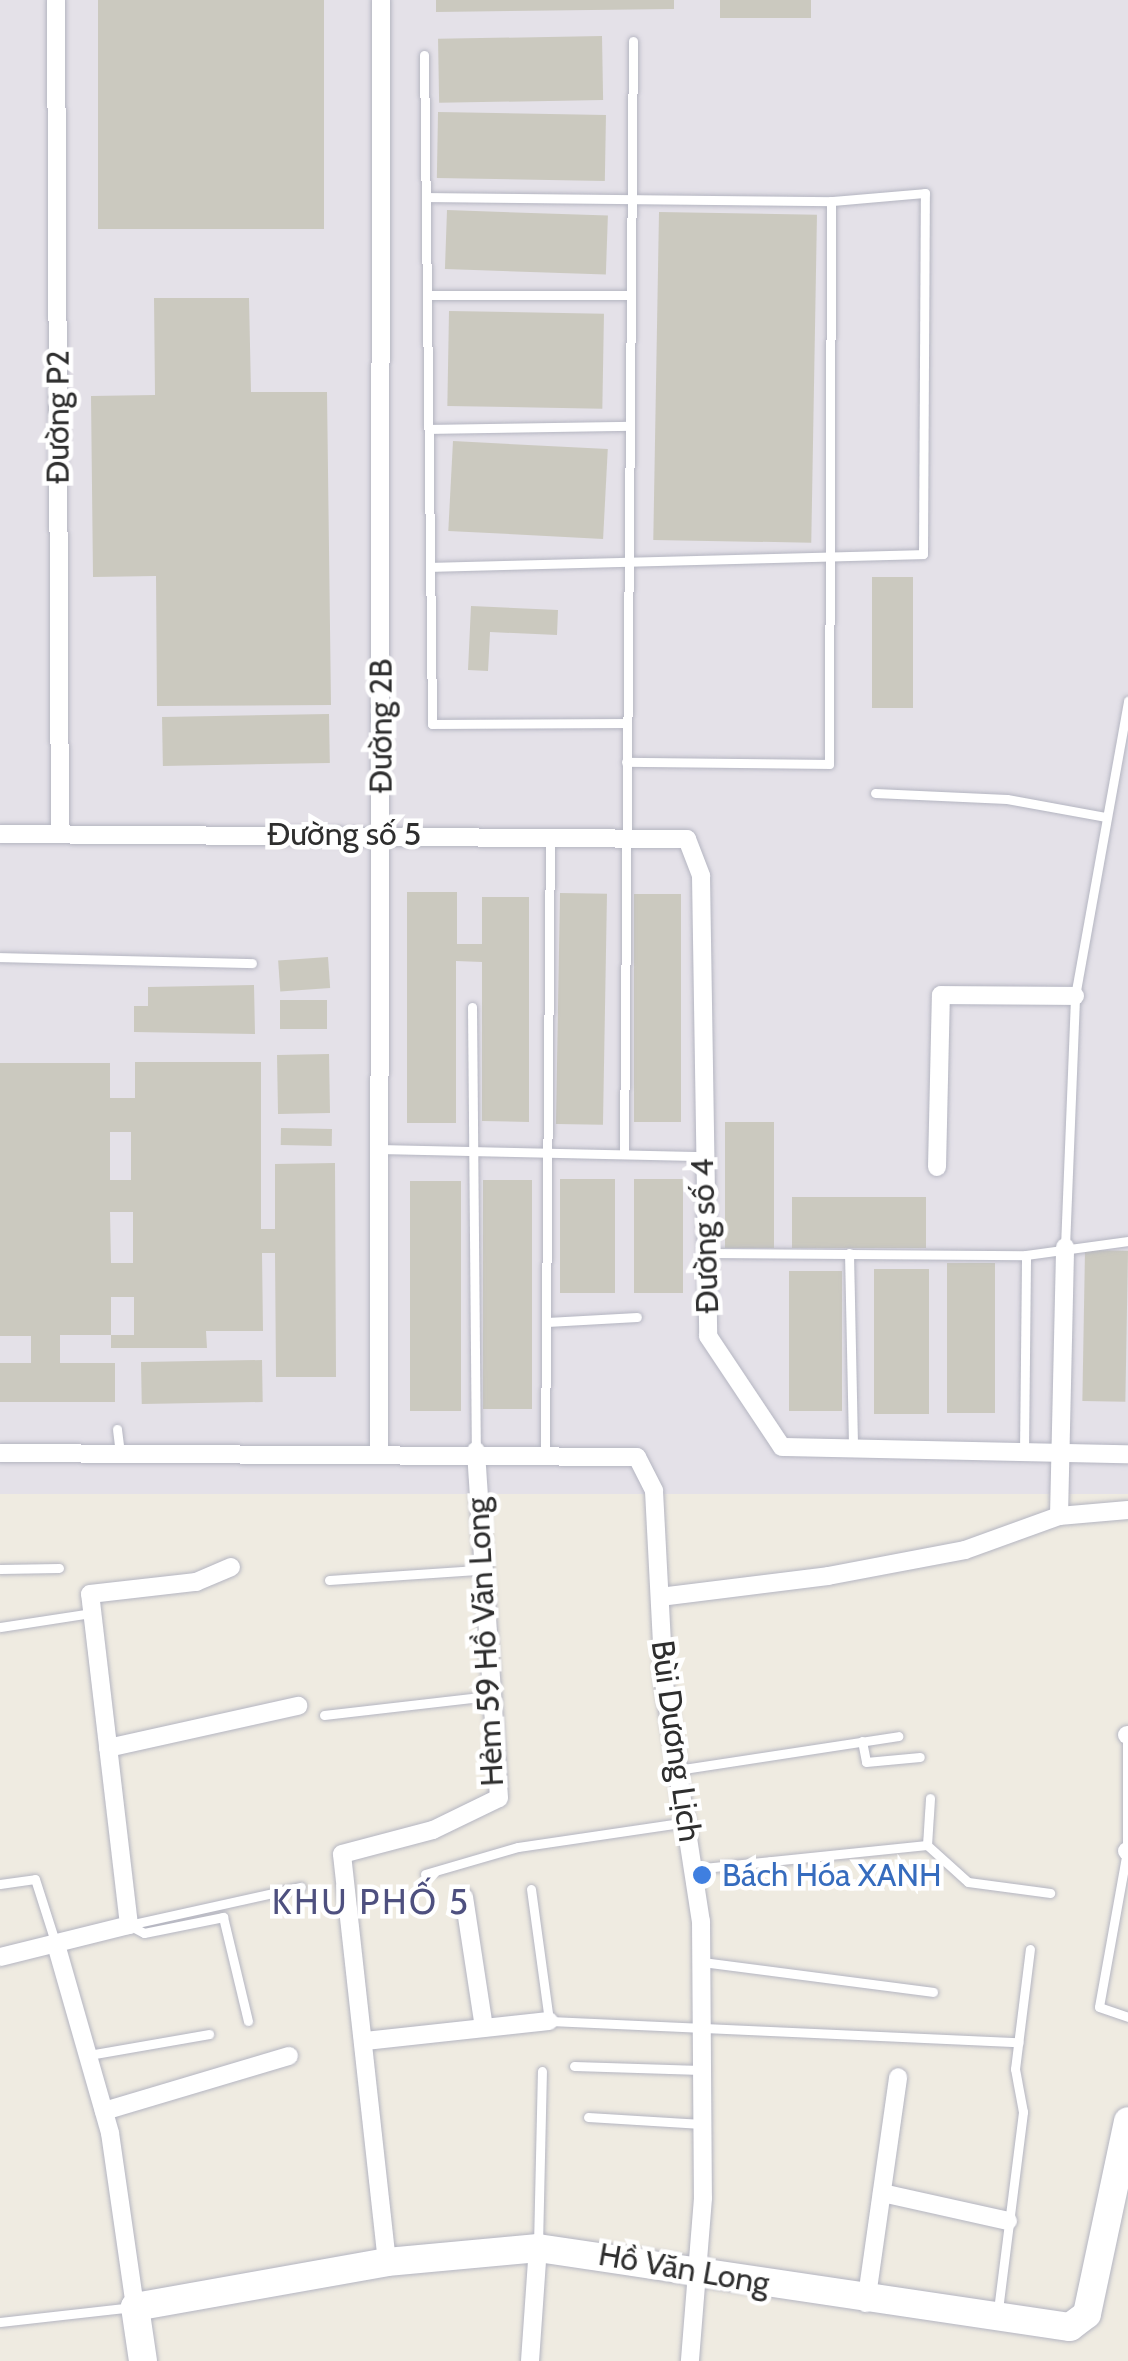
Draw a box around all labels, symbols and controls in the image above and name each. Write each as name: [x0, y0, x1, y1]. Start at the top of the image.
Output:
street label: Đường P2: [39, 350, 77, 484]
street label: Đường 2B: [362, 659, 400, 793]
street label: Đường số 5: [267, 815, 421, 853]
street label: Đường số 4: [683, 1158, 727, 1314]
street label: Hẻm 59 Hồ Văn Long: [458, 1497, 512, 1787]
street label: Bùi Dương Lịch: [643, 1638, 709, 1844]
place label: Bách Hóa XANH: [722, 1856, 942, 1894]
marker: Bách Hóa XANH: [691, 1864, 713, 1886]
district label: KHU PHỐ 5: [272, 1881, 470, 1923]
street label: Hồ Văn Long: [596, 2235, 772, 2303]

